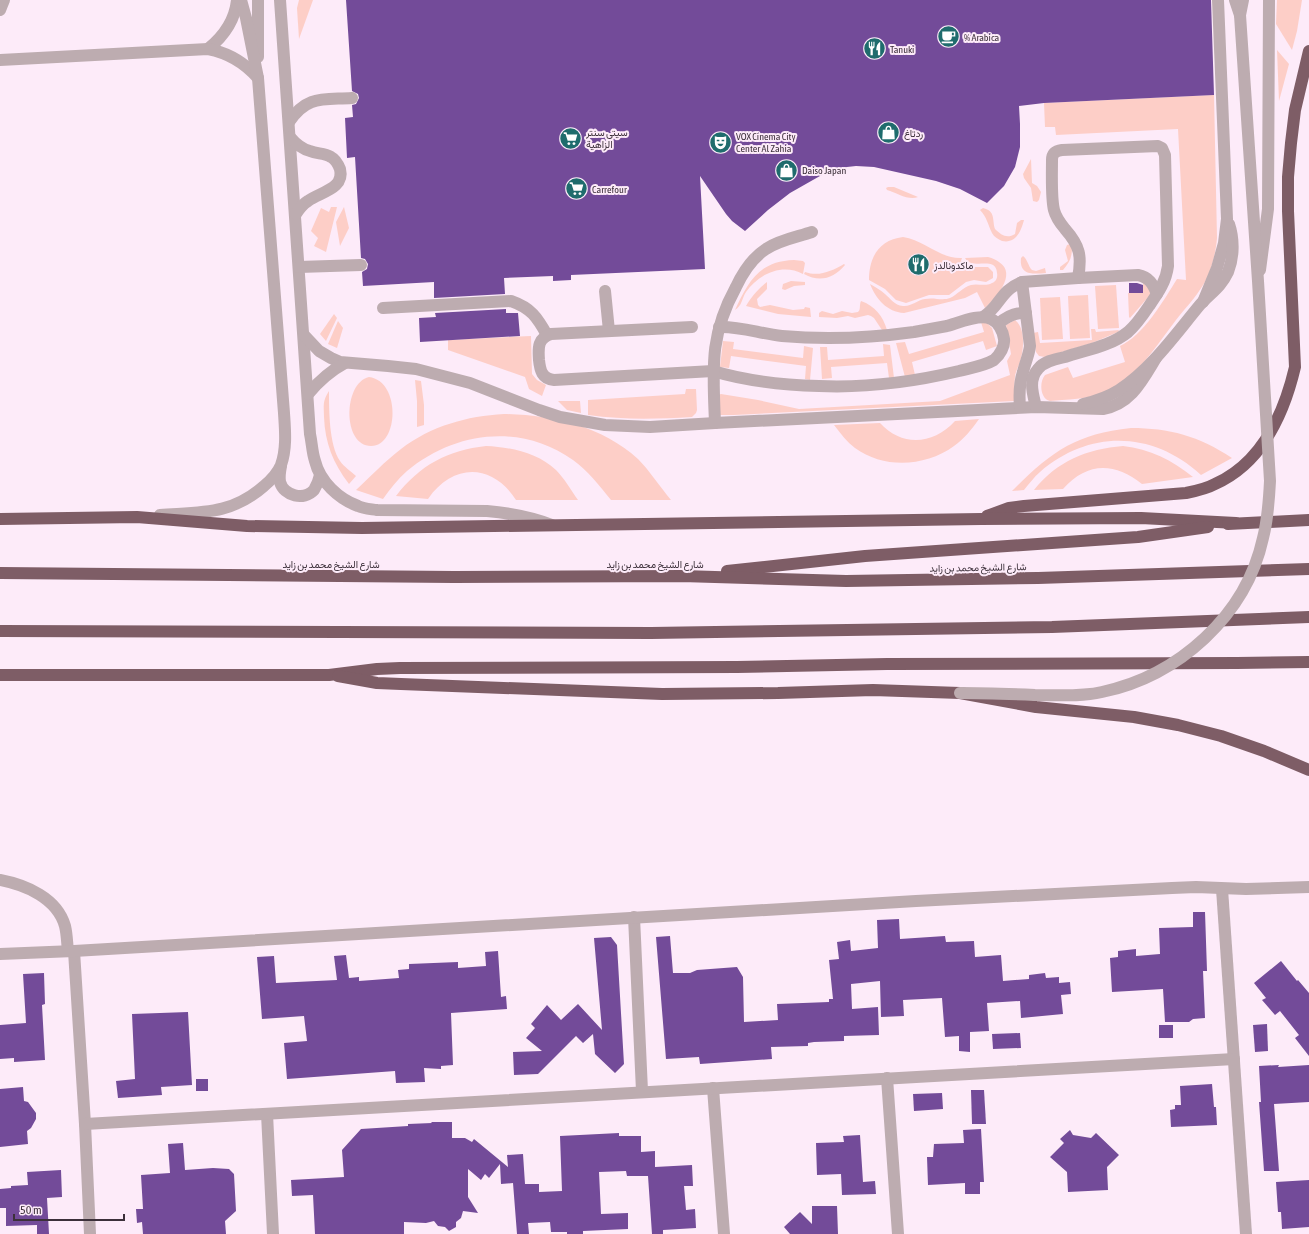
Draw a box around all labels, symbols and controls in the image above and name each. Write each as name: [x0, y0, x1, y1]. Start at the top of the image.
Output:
cafe icon: % Arabica: [935, 24, 961, 50]
place label: % Arabica: [964, 32, 1000, 43]
restaurant icon: Tanuki: [862, 36, 888, 62]
place label: Tanuki: [890, 44, 914, 55]
shop icon: ردتاغ: [875, 120, 901, 146]
supermarket icon: سيتي سنتر الزاهية: [557, 125, 583, 151]
place label: سيتي سنتر الزاهية: [585, 127, 628, 151]
place label: ردتاغ: [904, 128, 923, 140]
theatre icon: VOX Cinema City Center Al Zahia: [707, 129, 733, 155]
place label: VOX Cinema City Center Al Zahia: [736, 131, 796, 154]
shop icon: Daiso Japan: [773, 157, 799, 183]
place label: Daiso Japan: [802, 165, 846, 176]
supermarket icon: Carrefour: [563, 176, 589, 202]
place label: Carrefour: [592, 184, 628, 195]
restaurant icon: ماكدونالدز: [906, 252, 932, 278]
place label: ماكدونالدز: [933, 260, 973, 272]
street label: شارع الشيخ محمد بن زايد: [282, 559, 380, 571]
street label: شارع الشيخ محمد بن زايد: [606, 559, 704, 571]
street label: شارع الشيخ محمد بن زايد: [929, 561, 1027, 575]
scale bar: [14, 1196, 124, 1222]
text: 50 m: [20, 1203, 42, 1217]

